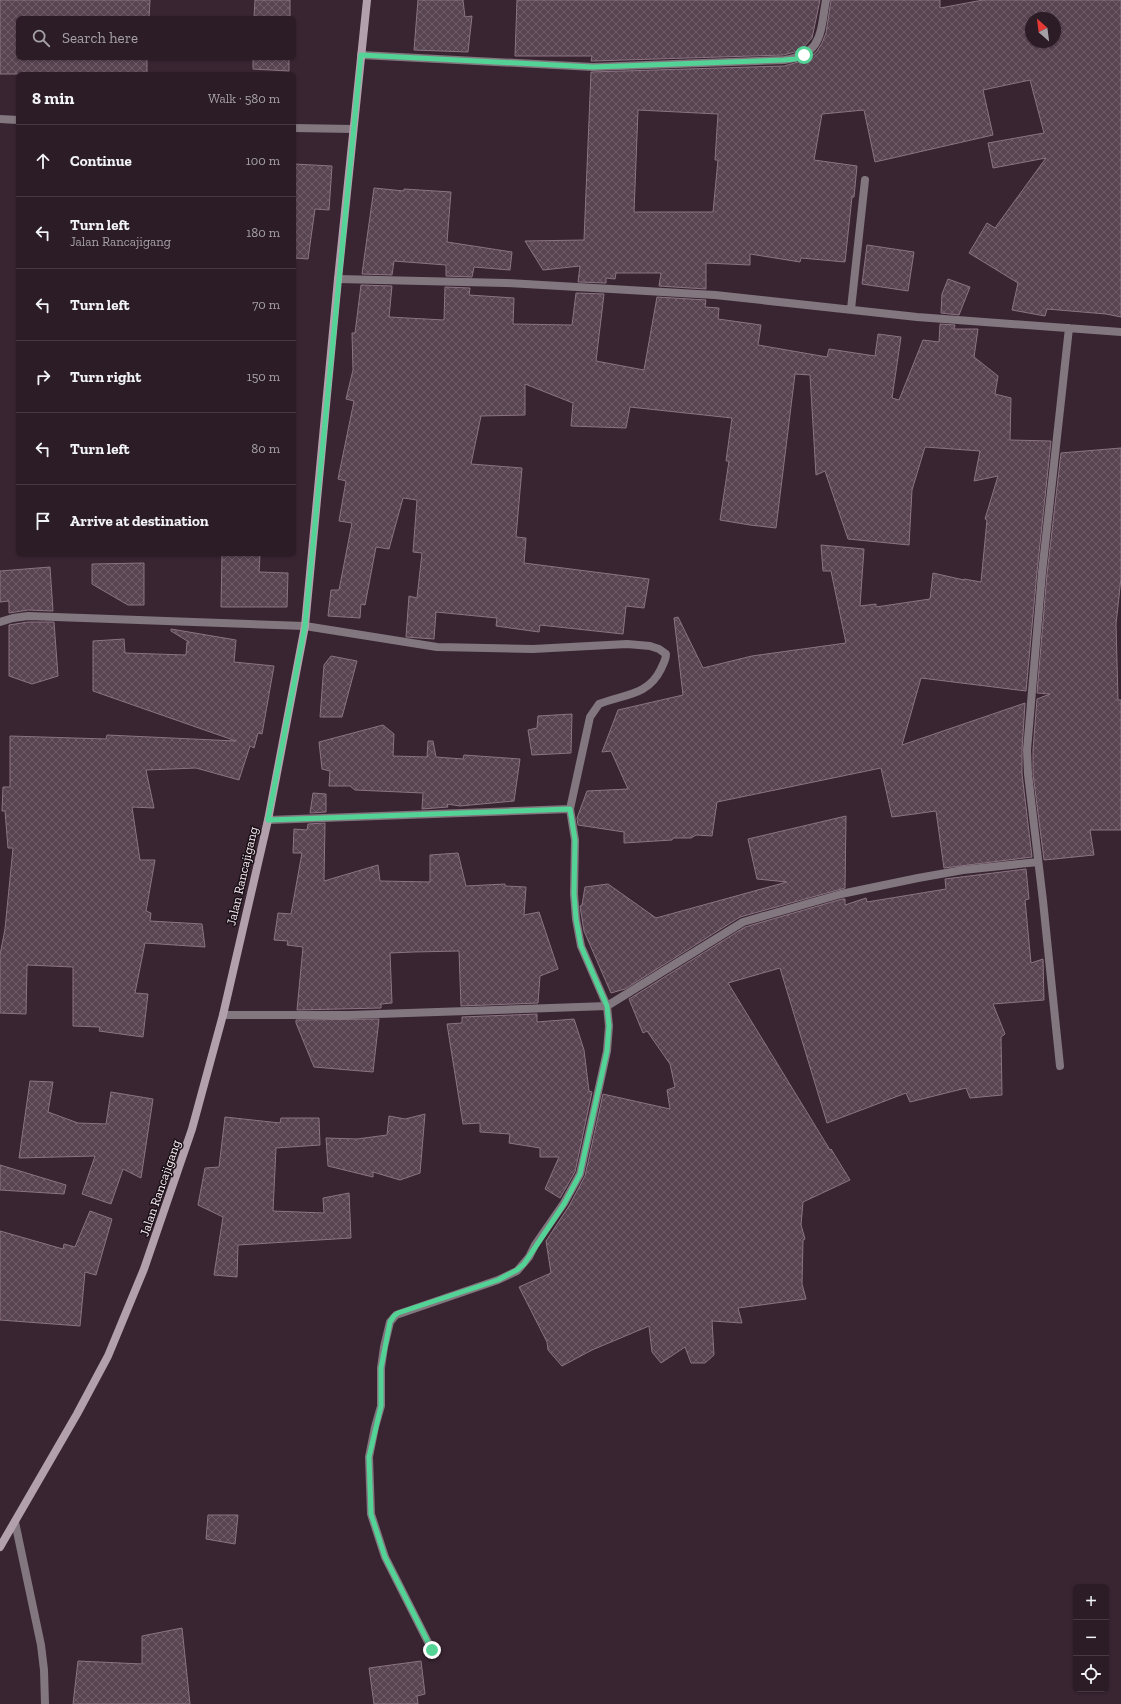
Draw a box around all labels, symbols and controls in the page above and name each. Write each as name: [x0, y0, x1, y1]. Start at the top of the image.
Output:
north arrow: [1025, 12, 1061, 48]
search box: [16, 16, 296, 60]
icon: search: [30, 27, 52, 49]
text: Search here: [62, 29, 138, 47]
route start: [795, 46, 813, 64]
text: 8 min: [32, 88, 74, 108]
text: Walk · 580 m: [208, 91, 280, 106]
icon: ahead: [32, 150, 54, 172]
text: Continue: [70, 152, 132, 170]
text: 100 m: [246, 153, 280, 168]
text: Turn left: [70, 216, 130, 234]
icon: left: [32, 222, 54, 244]
text: 180 m: [246, 225, 280, 240]
text: Jalan Rancajigang: [70, 234, 171, 249]
icon: left: [32, 294, 54, 316]
text: Turn left: [70, 296, 130, 314]
text: 70 m: [252, 297, 280, 312]
icon: right: [32, 366, 54, 388]
text: Turn right: [70, 368, 141, 386]
text: 150 m: [247, 369, 280, 384]
icon: left: [32, 438, 54, 460]
text: Turn left: [70, 440, 130, 458]
text: 80 m: [251, 441, 280, 456]
icon: arrive: [32, 510, 54, 532]
text: Arrive at destination: [70, 512, 209, 530]
street label: Jalan Rancajigang: [223, 825, 262, 927]
street label: Jalan Rancajigang: [136, 1138, 184, 1238]
map controls: [1073, 1584, 1109, 1692]
button: +: [1073, 1584, 1109, 1620]
button: −: [1073, 1620, 1109, 1656]
route end: [423, 1641, 441, 1659]
button: locate: [1073, 1656, 1109, 1692]

